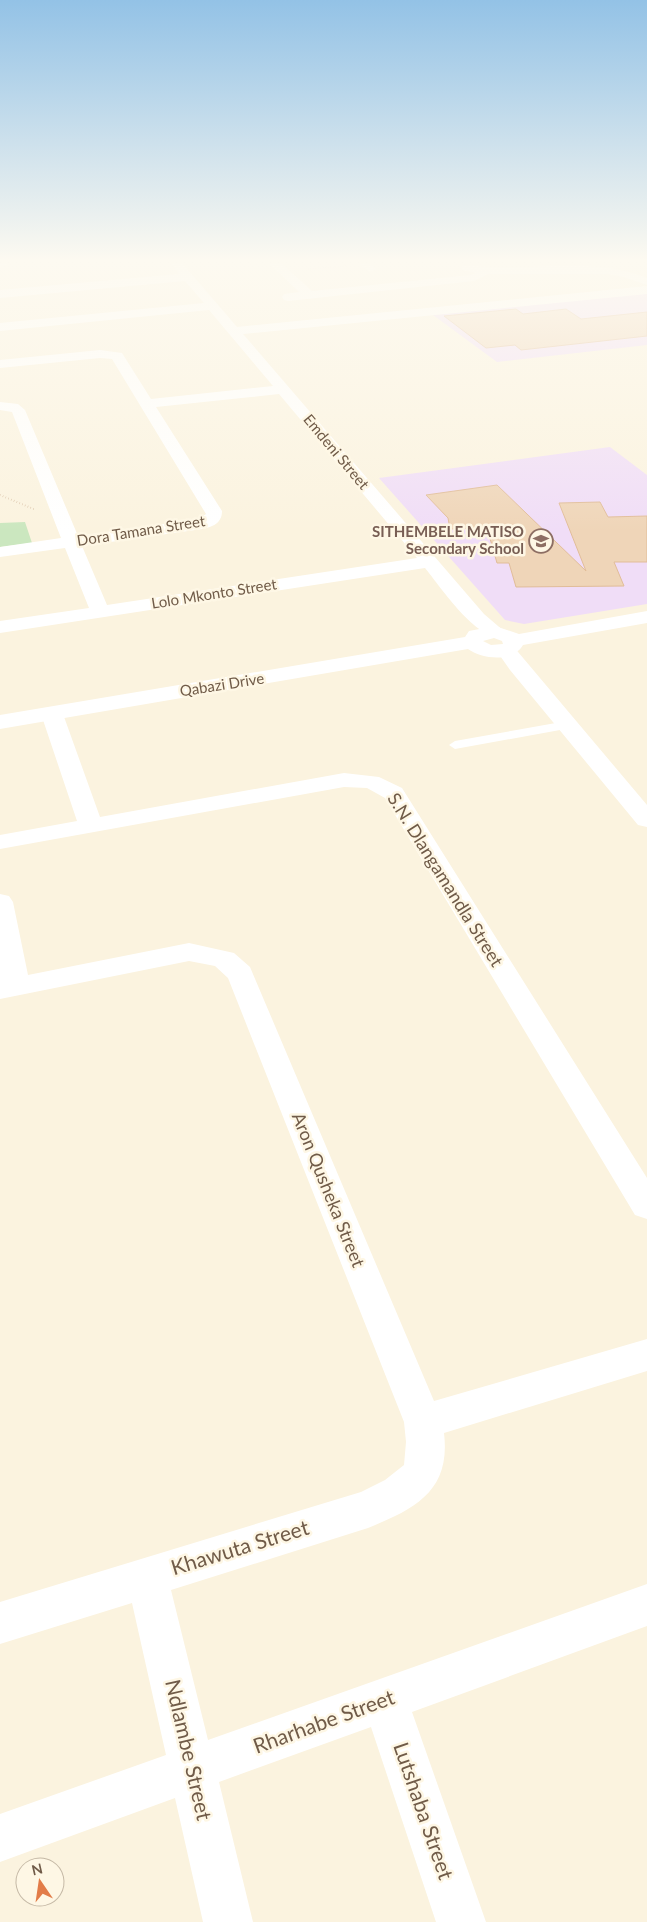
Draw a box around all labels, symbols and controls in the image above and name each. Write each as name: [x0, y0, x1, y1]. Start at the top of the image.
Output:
street label: Emdeni Street: [300, 410, 374, 493]
street label: Dora Tamana Street: [75, 511, 207, 549]
place label: SITHEMBELE MATISO Secondary School: [372, 522, 524, 557]
school or university icon: SITHEMBELE MATISO Secondary School: [528, 528, 554, 554]
street label: Lolo Mkonto Street: [150, 574, 278, 612]
street label: Qabazi Drive: [178, 668, 265, 700]
street label: S.N. Dlangamandla Street: [383, 789, 509, 971]
street label: Aron Qusheka Street: [288, 1109, 370, 1271]
street label: Khawuta Street: [168, 1514, 312, 1579]
street label: Ndlambe Street: [161, 1677, 218, 1823]
street label: Rharhabe Street: [249, 1683, 398, 1758]
street label: Lutshaba Street: [389, 1739, 460, 1883]
north arrow: [15, 1857, 65, 1907]
text: N: [30, 1859, 44, 1878]

